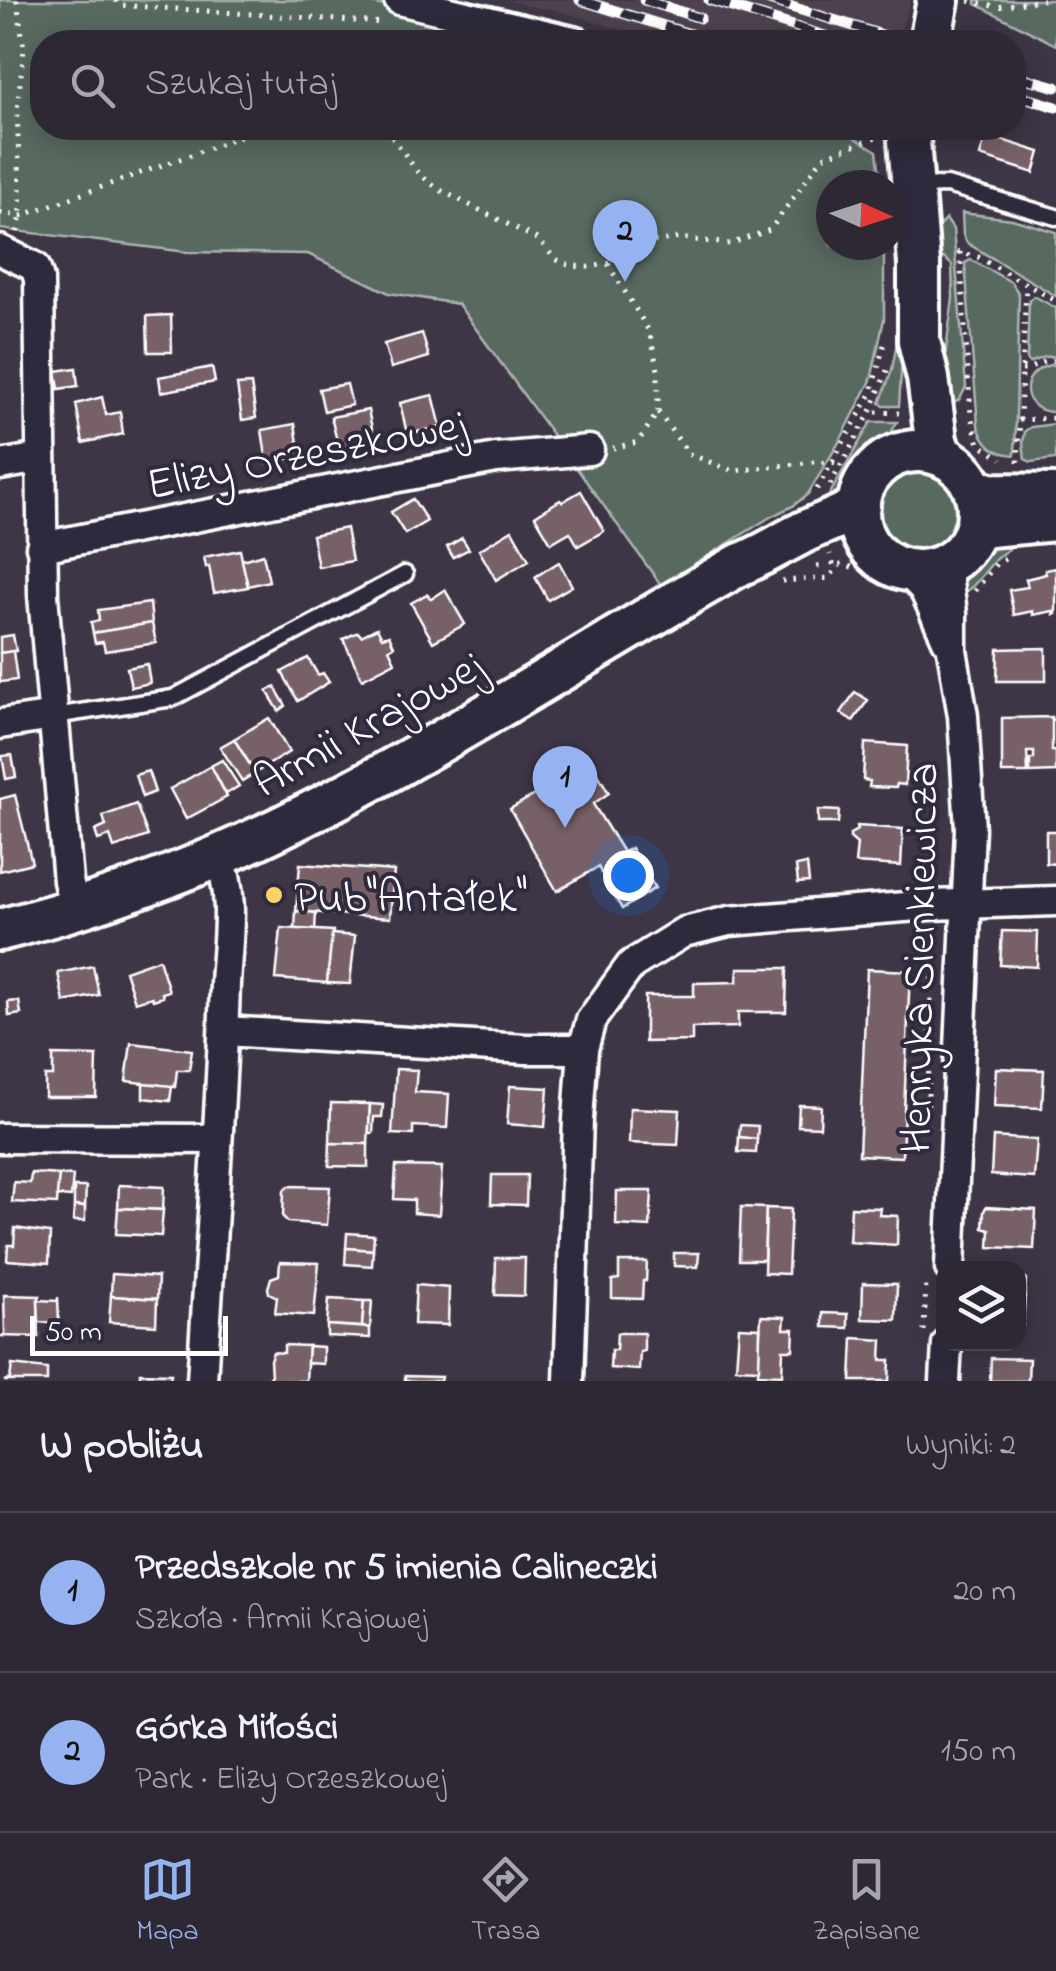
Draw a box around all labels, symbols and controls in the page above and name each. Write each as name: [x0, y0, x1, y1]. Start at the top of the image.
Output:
search box: [30, 30, 1026, 140]
text: Szukaj tutaj: [145, 57, 336, 113]
icon: search: [65, 58, 120, 113]
north arrow: [816, 170, 906, 260]
pin: 2: [592, 200, 658, 282]
street label: Elizy Orzeszkowej: [142, 393, 473, 520]
street label: Armii Krajowej: [242, 635, 498, 817]
pin: 1: [532, 746, 598, 828]
street label: Henryka Sienkiewicza: [886, 762, 958, 1154]
your location: [603, 850, 654, 901]
place label: Pub"Antałek": [294, 867, 527, 933]
marker: Pub"Antałek": [263, 884, 285, 906]
map controls: [936, 1261, 1026, 1351]
button: layers: [936, 1261, 1026, 1351]
scale bar: [30, 1311, 228, 1356]
text: 50 m: [45, 1313, 102, 1354]
text: W pobliżu: [40, 1416, 204, 1477]
text: Wyniki: 2: [905, 1423, 1016, 1470]
text: Przedszkole nr 5 imienia Calineczki: [135, 1541, 658, 1597]
text: 1: [67, 1569, 78, 1616]
text: 20 m: [953, 1569, 1016, 1616]
text: Szkoła · Armii Krajowej: [135, 1597, 427, 1644]
text: Górka Miłości: [135, 1701, 338, 1757]
text: 2: [65, 1729, 80, 1776]
text: 150 m: [941, 1729, 1016, 1776]
text: Park · Elizy Orzeszkowej: [135, 1757, 446, 1804]
tab: Mapa: [136, 1852, 199, 1953]
tab: Trasa: [471, 1852, 540, 1953]
tab: Zapisane: [813, 1852, 920, 1953]

